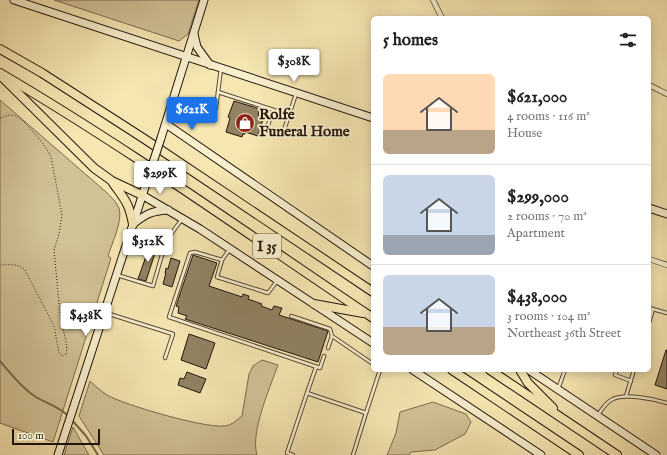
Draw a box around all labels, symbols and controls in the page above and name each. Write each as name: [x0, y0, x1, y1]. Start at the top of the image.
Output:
icon: filters: [617, 29, 639, 51]
text: 5 homes: [383, 30, 438, 51]
pin: $308K: [266, 49, 322, 83]
text: $308K: [278, 53, 310, 70]
text: $621,000: [507, 87, 567, 108]
icon: home: [415, 90, 463, 138]
pin: $621K: [164, 97, 220, 131]
text: $621K: [175, 101, 209, 118]
place label: Rolfe Funeral Home: [259, 105, 350, 141]
text: 4 rooms · 116 m²: [507, 108, 590, 125]
shop icon: Rolfe Funeral Home: [234, 112, 256, 134]
text: House: [507, 125, 542, 142]
pin: $299K: [132, 161, 188, 195]
text: $299K: [143, 165, 177, 182]
text: $299,000: [507, 187, 569, 208]
icon: home: [415, 191, 463, 239]
text: 2 rooms · 70 m²: [507, 208, 587, 225]
text: Apartment: [507, 225, 565, 242]
pin: $312K: [120, 229, 176, 263]
text: $312K: [132, 233, 164, 250]
road number: I 35: [253, 234, 281, 258]
text: $438,000: [507, 287, 567, 308]
icon: home: [415, 291, 463, 339]
pin: $438K: [58, 303, 114, 337]
text: $438K: [70, 307, 102, 324]
text: 3 rooms · 104 m²: [507, 308, 591, 325]
text: Northeast 36th Street: [507, 325, 621, 342]
scale bar: [12, 427, 100, 446]
text: 100 m: [18, 429, 44, 443]

